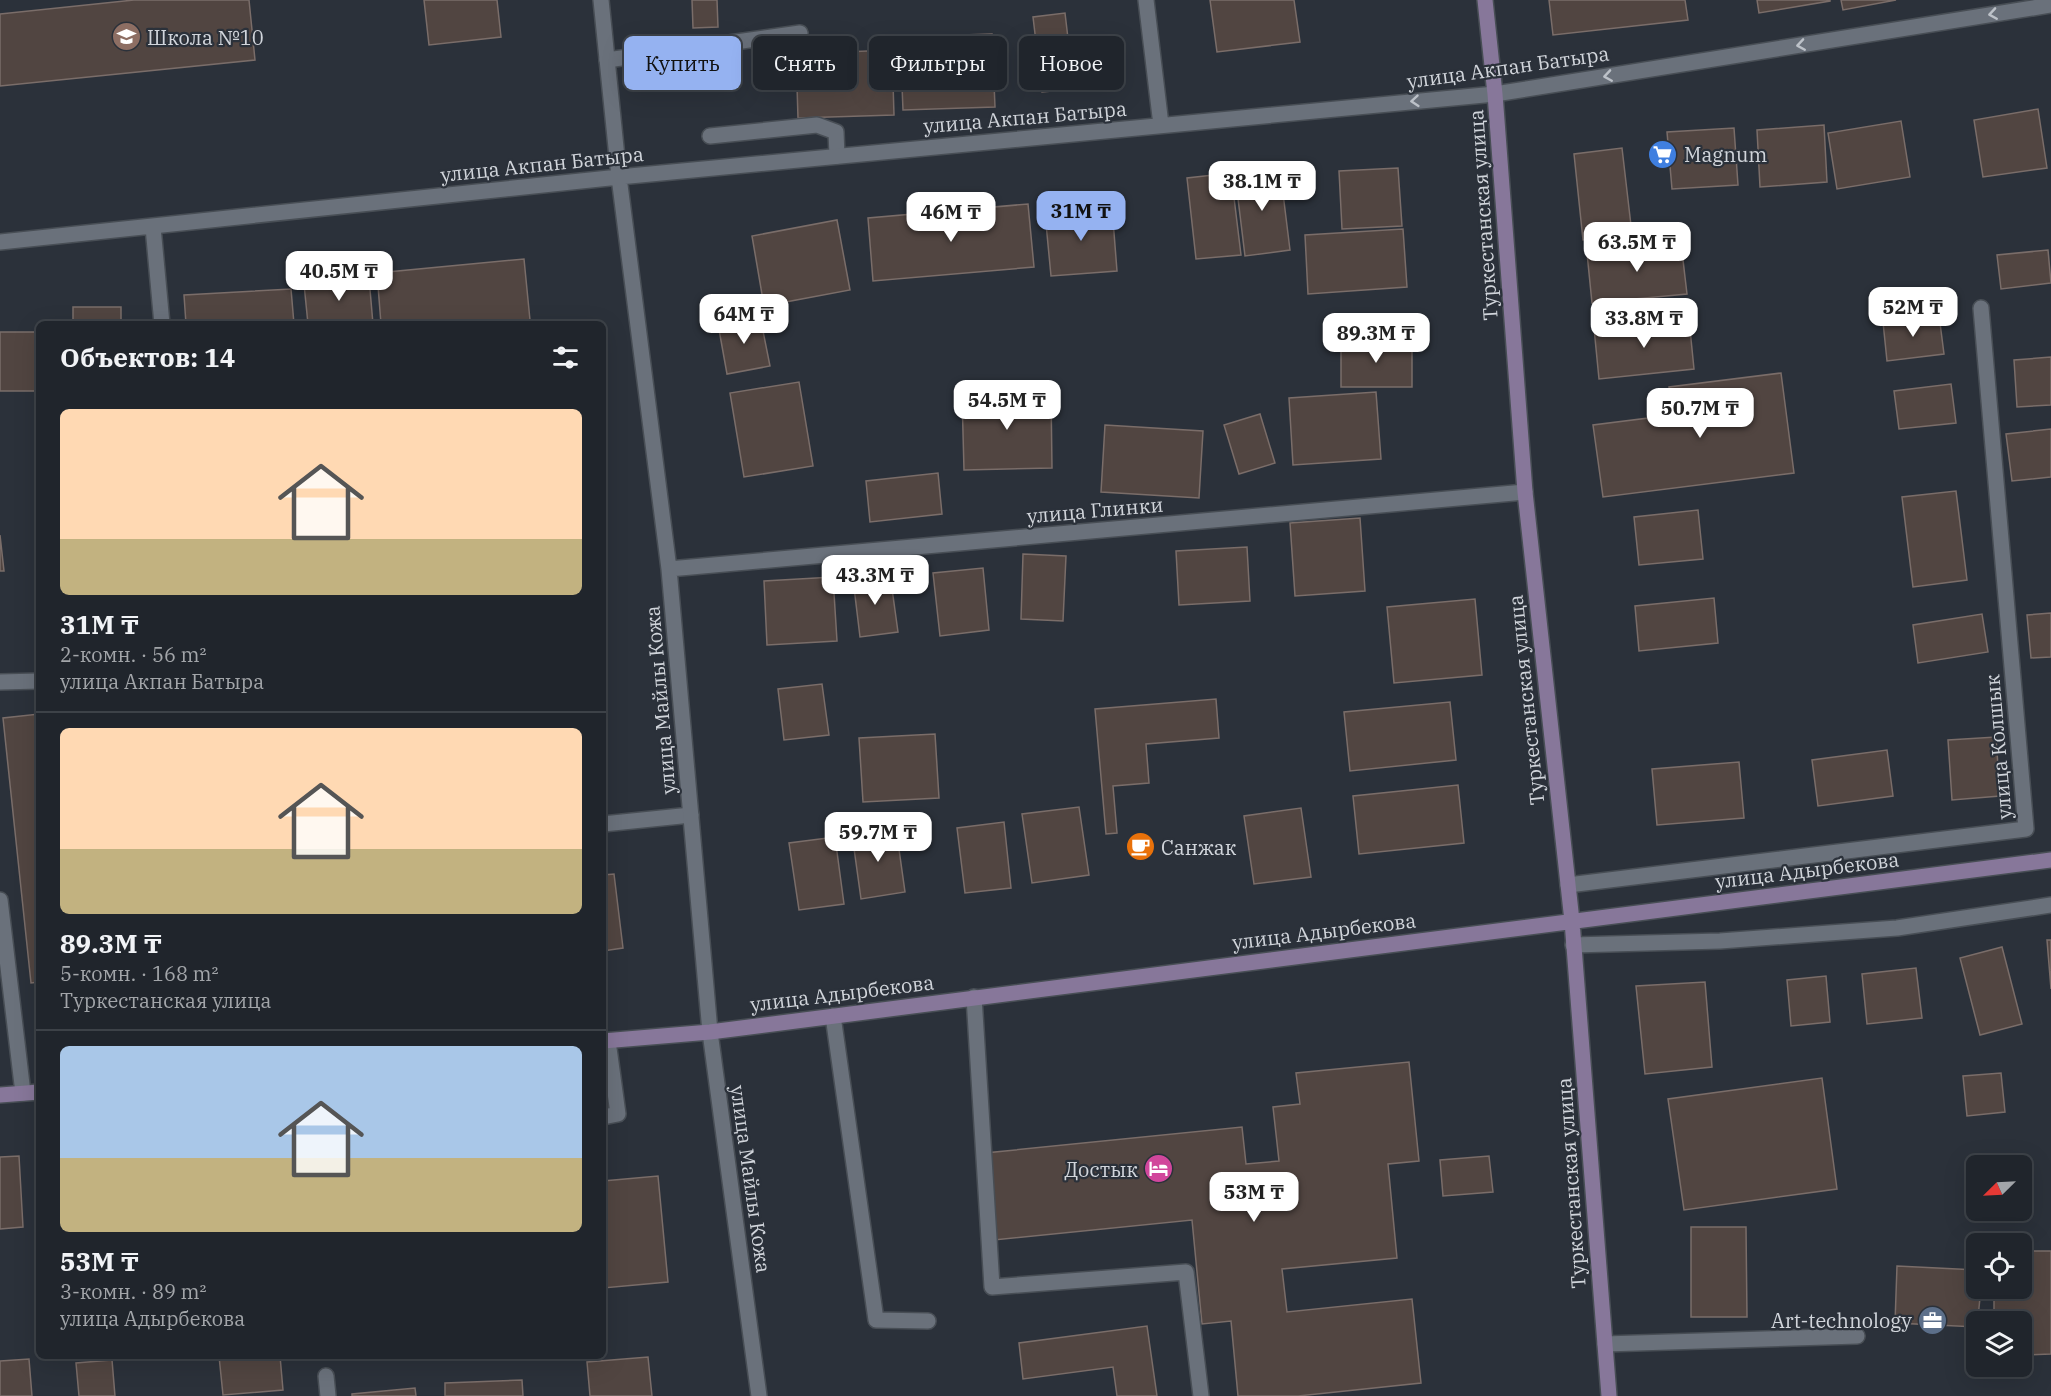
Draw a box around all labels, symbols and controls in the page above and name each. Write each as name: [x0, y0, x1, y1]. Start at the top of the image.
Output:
one-way arrow: [1989, 7, 1999, 20]
school or university icon: Школа №10: [110, 21, 142, 53]
place label: Школа №10: [147, 24, 264, 51]
chip: Купить: [624, 36, 741, 90]
chip: Снять: [753, 36, 857, 90]
chip: Фильтры: [869, 36, 1007, 90]
chip: Новое: [1019, 36, 1124, 90]
one-way arrow: [1796, 38, 1805, 50]
street label: улица Акпан Батыра: [1405, 39, 1611, 95]
one-way arrow: [1604, 69, 1613, 81]
one-way arrow: [1410, 94, 1419, 107]
street label: улица Акпан Батыра: [922, 95, 1128, 139]
street label: Туркестанская улица: [1462, 109, 1504, 321]
supermarket icon: Magnum: [1647, 138, 1679, 170]
street label: улица Акпан Батыра: [439, 140, 645, 188]
place label: Magnum: [1684, 141, 1767, 168]
pin: 38.1M ₸: [1207, 161, 1317, 212]
text: 38.1M ₸: [1223, 167, 1301, 194]
pin: 31M ₸: [1039, 191, 1123, 242]
pin: 46M ₸: [909, 192, 993, 243]
text: 31M ₸: [1051, 197, 1111, 224]
text: 46M ₸: [921, 198, 981, 225]
pin: 63.5M ₸: [1582, 222, 1692, 273]
text: 63.5M ₸: [1598, 228, 1676, 255]
pin: 40.5M ₸: [284, 251, 394, 302]
text: 40.5M ₸: [300, 257, 378, 284]
pin: 52M ₸: [1871, 287, 1955, 338]
text: 52M ₸: [1883, 293, 1943, 320]
pin: 64M ₸: [702, 294, 786, 345]
pin: 33.8M ₸: [1589, 298, 1699, 349]
text: 64M ₸: [714, 300, 774, 327]
text: 33.8M ₸: [1605, 304, 1683, 331]
pin: 89.3M ₸: [1321, 313, 1431, 364]
text: 89.3M ₸: [1337, 319, 1415, 346]
text: Объектов: 14: [60, 340, 235, 374]
icon: filters: [549, 341, 582, 374]
pin: 54.5M ₸: [952, 380, 1062, 431]
text: 54.5M ₸: [968, 386, 1046, 413]
pin: 50.7M ₸: [1645, 388, 1755, 439]
text: 50.7M ₸: [1661, 394, 1739, 421]
icon: home: [267, 448, 375, 556]
street label: улица Глинки: [1026, 491, 1164, 529]
pin: 43.3M ₸: [820, 555, 930, 606]
text: 43.3M ₸: [836, 561, 914, 588]
street label: Туркестанская улица: [1502, 593, 1550, 807]
street label: улица Майлы Кожа: [638, 604, 682, 795]
text: 31M ₸: [60, 607, 139, 641]
text: 2-комн. · 56 m²: [60, 641, 207, 668]
text: улица Акпан Батыра: [60, 668, 264, 695]
street label: улица Колшык: [1978, 673, 2018, 821]
icon: home: [267, 767, 375, 875]
pin: 59.7M ₸: [823, 812, 933, 863]
text: 59.7M ₸: [839, 818, 917, 845]
cafe icon: Санжак: [1124, 831, 1156, 863]
place label: Санжак: [1161, 834, 1237, 861]
street label: улица Адырбекова: [1713, 845, 1901, 895]
street label: улица Адырбекова: [1230, 906, 1418, 956]
text: 89.3M ₸: [60, 926, 162, 960]
text: 5-комн. · 168 m²: [60, 960, 219, 987]
street label: улица Адырбекова: [748, 968, 936, 1018]
text: Туркестанская улица: [60, 987, 271, 1014]
street label: Туркестанская улица: [1550, 1077, 1592, 1289]
street label: улица Майлы Кожа: [724, 1083, 778, 1275]
icon: home: [267, 1085, 375, 1193]
hotel icon: Достык: [1143, 1153, 1175, 1185]
north arrow: [1966, 1155, 2032, 1221]
map controls: [1966, 1155, 2032, 1377]
place label: Достык: [1065, 1156, 1138, 1183]
pin: 53M ₸: [1212, 1172, 1296, 1223]
text: 53M ₸: [1224, 1178, 1284, 1205]
button: locate: [1966, 1233, 2032, 1299]
text: 53M ₸: [60, 1244, 139, 1278]
text: 3-комн. · 89 m²: [60, 1278, 207, 1305]
office icon: Art-technology: [1917, 1304, 1949, 1336]
text: улица Адырбекова: [60, 1305, 245, 1332]
place label: Art-technology: [1771, 1307, 1912, 1334]
button: layers: [1966, 1311, 2032, 1377]

